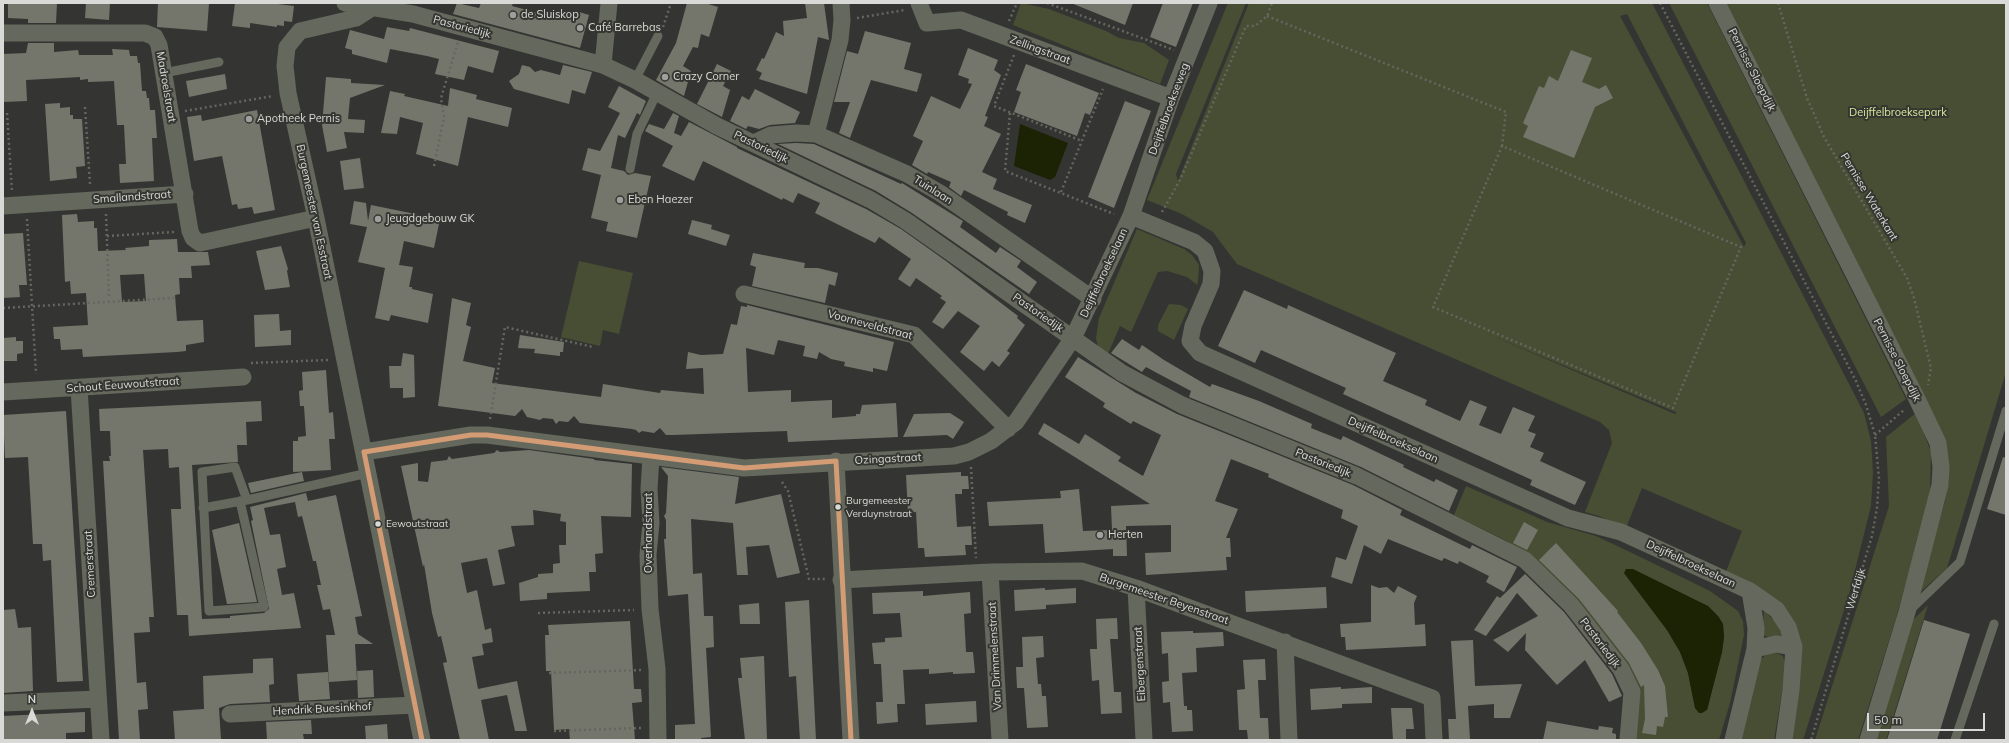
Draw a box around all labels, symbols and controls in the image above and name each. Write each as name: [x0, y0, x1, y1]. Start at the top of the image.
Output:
place label: de Sluiskop: [521, 8, 579, 22]
marker: de Sluiskop: [508, 10, 518, 20]
street label: Pastoriedijk: [432, 13, 492, 41]
place label: Café Barrebas: [588, 21, 661, 35]
marker: Café Barrebas: [575, 23, 585, 33]
street label: Pernisse Sloepdijk: [1725, 26, 1779, 114]
street label: Zellingstraat: [1008, 33, 1072, 67]
street label: Madroelstraat: [153, 51, 179, 123]
street label: Deijffelbroekseweg: [1146, 61, 1192, 157]
place label: Crazy Corner: [673, 70, 739, 84]
marker: Crazy Corner: [660, 72, 670, 82]
park label: Deijffelbroeksepark: [1849, 106, 1947, 120]
place label: Apotheek Pernis: [257, 112, 340, 126]
marker: Apotheek Pernis: [244, 114, 254, 124]
street label: Pastoriedijk: [732, 128, 790, 166]
street label: Burgemeester van Esstraat: [293, 143, 335, 281]
street label: Pernisse Waterkant: [1838, 151, 1900, 243]
street label: Tuinlaan: [911, 173, 955, 207]
street label: Smallandstraat: [93, 188, 171, 206]
place label: Eben Haezer: [628, 193, 693, 207]
marker: Eben Haezer: [615, 195, 625, 205]
place label: Jeugdgebouw GK: [386, 212, 474, 226]
marker: Jeugdgebouw GK: [373, 214, 383, 224]
street label: Deijffelbroekselaan: [1077, 226, 1131, 320]
street label: Pastoriedijk: [1010, 291, 1066, 335]
street label: Voorneveldstraat: [826, 307, 914, 343]
street label: Pernisse Sloepdijk: [1870, 316, 1924, 404]
street label: Schout Eeuwoutstraat: [66, 374, 180, 396]
street label: Deijffelbroekselaan: [1346, 414, 1440, 466]
street label: Pastoriedijk: [1293, 446, 1353, 480]
street label: Ozingastraat: [854, 451, 922, 467]
street label: Overhandstraat: [642, 493, 656, 573]
place label: Burgemeester Verduynstraat: [846, 495, 912, 518]
marker: Burgemeester Verduynstraat: [833, 502, 843, 512]
place label: Eewoutstraat: [386, 518, 448, 530]
marker: Eewoutstraat: [373, 519, 383, 529]
place label: Herten: [1108, 528, 1143, 542]
street label: Cremerstraat: [82, 530, 98, 598]
marker: Herten: [1095, 530, 1105, 540]
street label: Deijffelbroekselaan: [1644, 537, 1738, 591]
street label: Werfdijk: [1843, 567, 1869, 611]
street label: Burgemeester Beyenstraat: [1098, 571, 1230, 627]
street label: Van Drimmelenstraat: [986, 602, 1004, 710]
street label: Pastoriedijk: [1577, 615, 1623, 671]
street label: Eibergenstraat: [1131, 626, 1149, 702]
north arrow: [12, 691, 52, 731]
text: N: [28, 692, 36, 706]
street label: Hendrik Buesinkhof: [272, 700, 372, 718]
scale bar: [1869, 705, 1987, 731]
text: 50 m: [1874, 712, 1902, 727]

